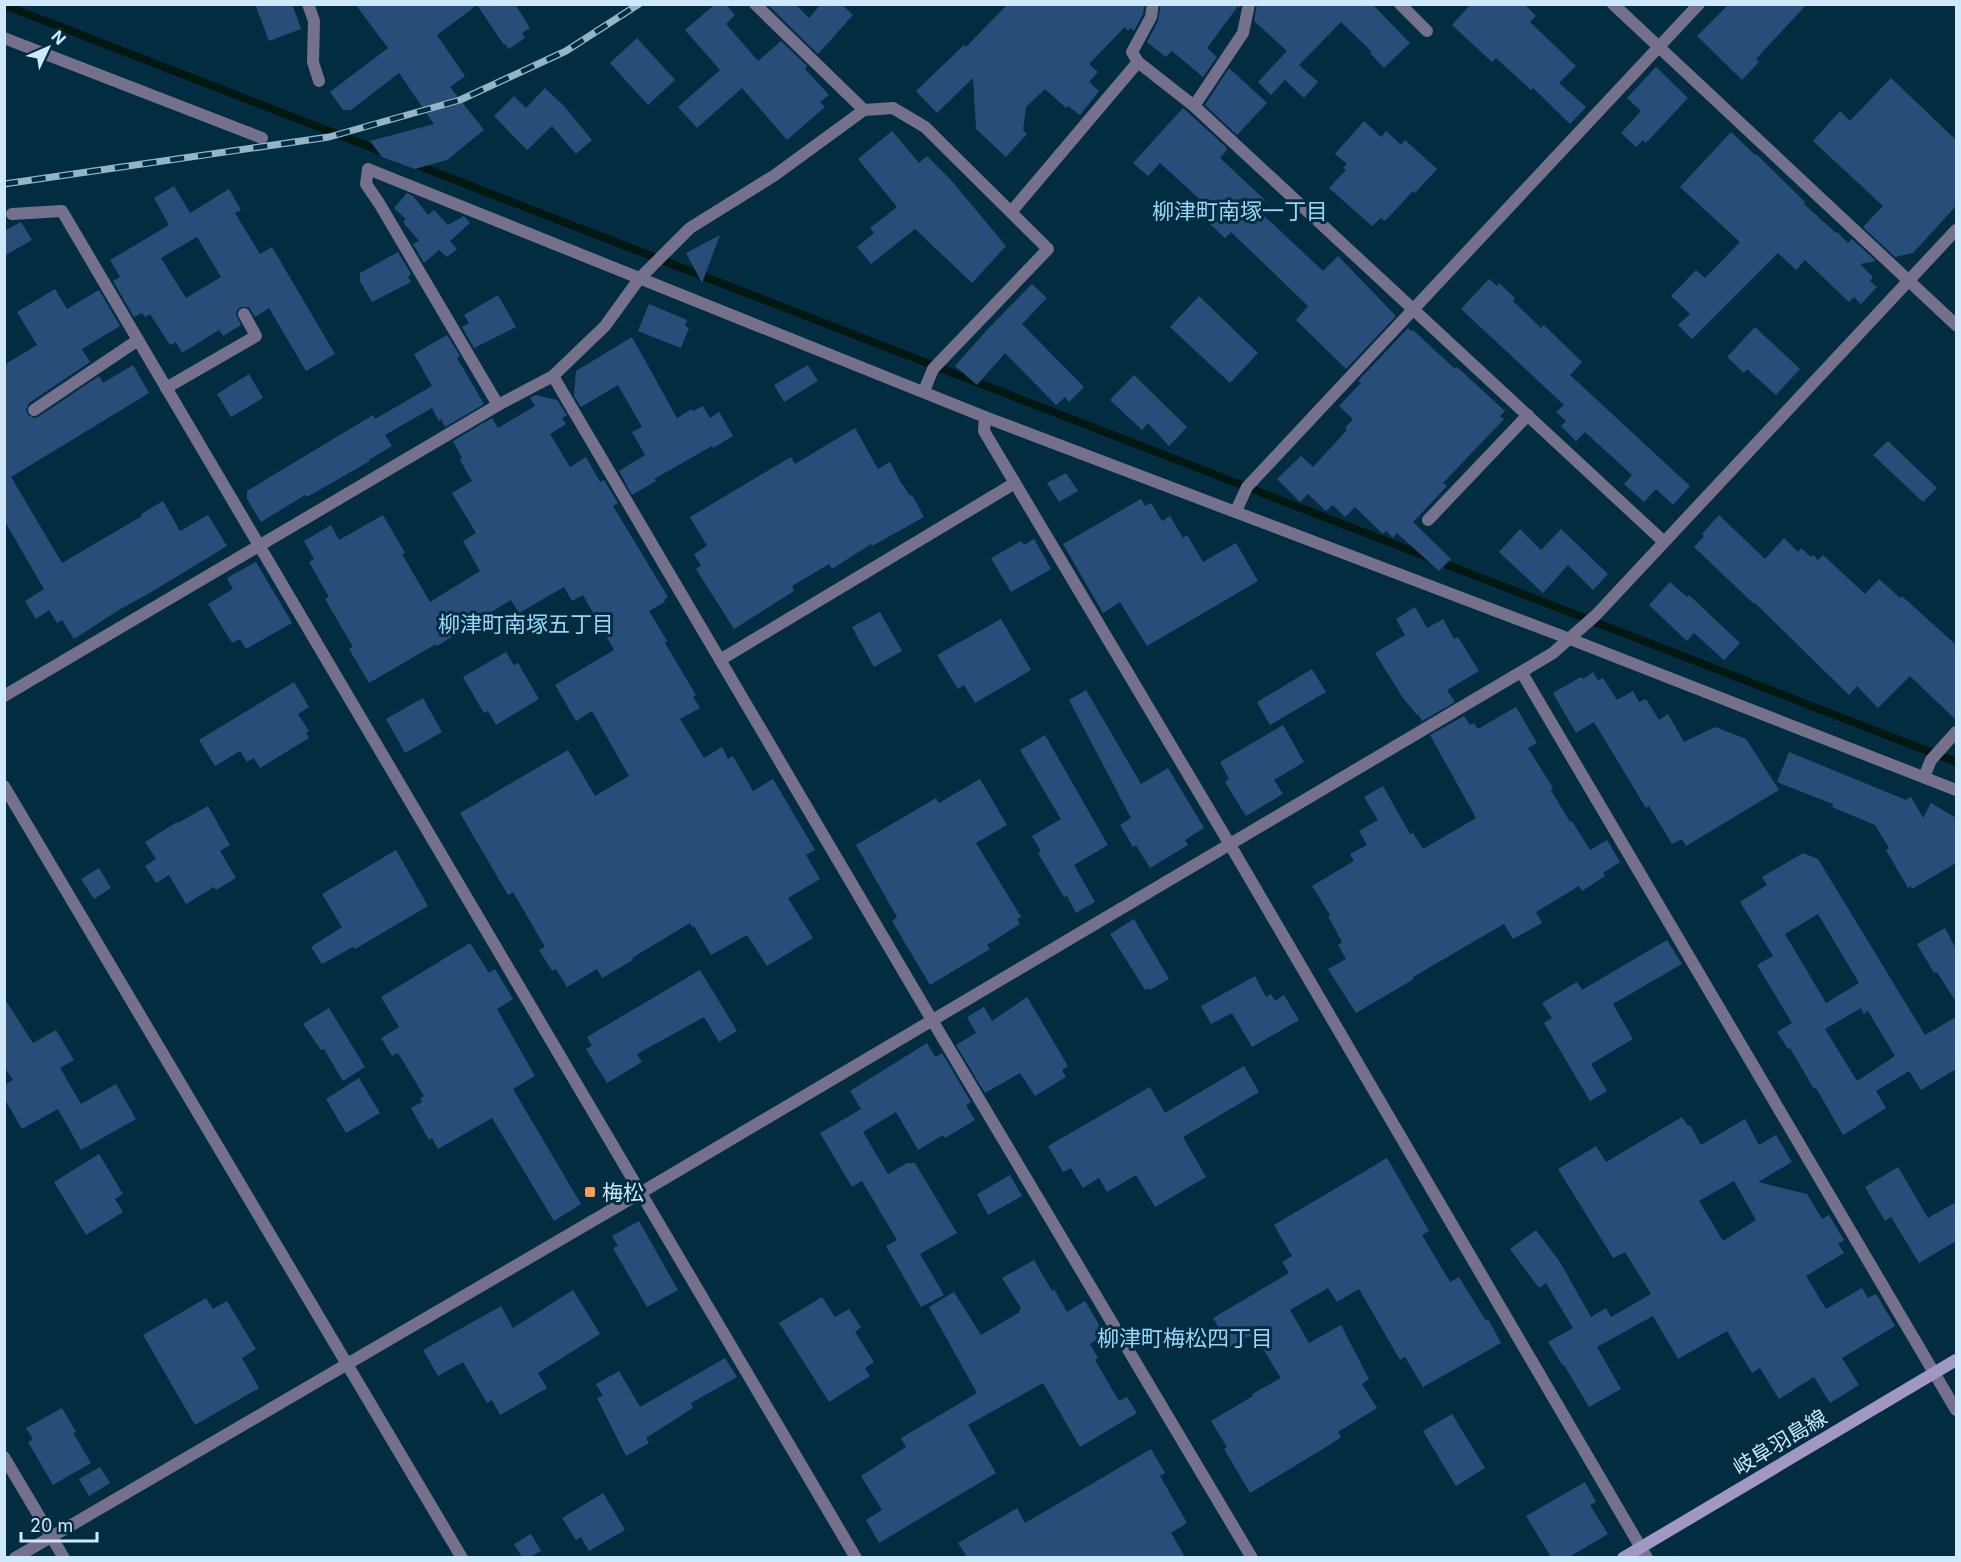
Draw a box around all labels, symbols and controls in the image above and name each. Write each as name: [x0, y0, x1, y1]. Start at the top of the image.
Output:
north arrow: [18, 18, 78, 78]
text: N: [47, 26, 70, 49]
district label: 柳津町南塚一丁目: [1152, 198, 1328, 224]
district label: 柳津町南塚五丁目: [438, 611, 614, 637]
place label: 梅松: [602, 1180, 644, 1205]
marker: 梅松: [583, 1185, 597, 1199]
district label: 柳津町梅松四丁目: [1097, 1325, 1273, 1351]
street label: 岐阜羽島線: [1729, 1404, 1831, 1480]
scale bar: [21, 1505, 98, 1543]
text: 20 m: [30, 1515, 73, 1536]

